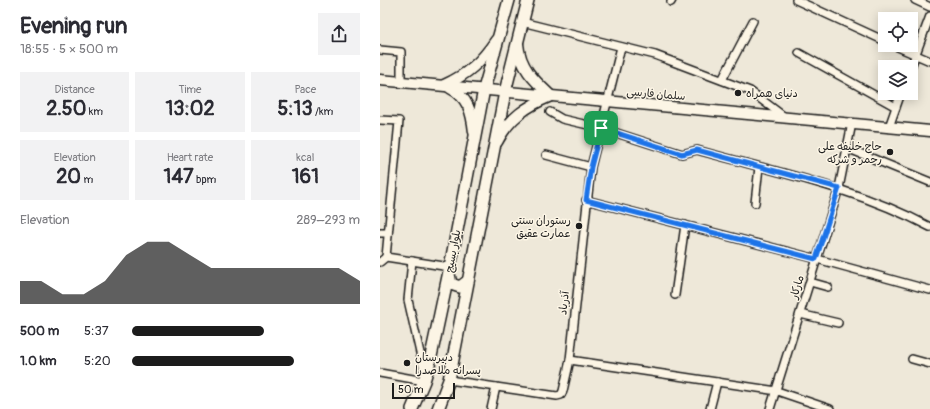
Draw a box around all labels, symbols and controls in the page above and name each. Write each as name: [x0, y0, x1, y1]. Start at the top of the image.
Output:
text: Evening run: [20, 12, 128, 40]
map controls: [878, 12, 918, 100]
button: locate: [878, 12, 918, 52]
button: share: [318, 13, 360, 55]
text: 18:55 · 5 × 500 m: [20, 41, 118, 57]
button: layers: [878, 60, 918, 100]
text: Distance: [55, 83, 95, 96]
text: Time: [178, 83, 201, 96]
text: Pace: [294, 83, 316, 96]
street label: سلمان فارسی: [626, 85, 686, 104]
place label: دنیای همراه: [746, 87, 798, 100]
marker: دنیای همراه: [733, 88, 743, 98]
text: 2.50: [46, 96, 86, 121]
text: 13:02: [165, 96, 215, 121]
text: 5:13: [277, 96, 313, 121]
text: km: [86, 105, 103, 118]
text: /km: [313, 105, 333, 118]
pin: [584, 111, 618, 145]
icon: arrive: [590, 117, 612, 139]
place label: حاج خلیفه علی رحمر و شرکه: [818, 140, 882, 166]
marker: حاج خلیفه علی رحمر و شرکه: [885, 147, 895, 157]
text: Elevation: [54, 151, 96, 164]
text: Heart rate: [167, 151, 213, 164]
text: kcal: [296, 151, 314, 164]
text: 20: [56, 164, 81, 189]
text: 147: [164, 164, 194, 189]
text: 161: [292, 164, 319, 189]
text: m: [81, 173, 93, 186]
text: bpm: [194, 173, 216, 186]
text: Elevation: [20, 212, 70, 228]
text: 289–293 m: [296, 212, 360, 228]
place label: رستوران سنتی عمارت عقیق: [511, 214, 571, 240]
marker: رستوران سنتی عمارت عقیق: [574, 221, 584, 231]
street label: بلوار بسیج: [442, 228, 464, 274]
street label: مارکار: [787, 274, 807, 301]
street label: آذرباد: [556, 289, 573, 316]
text: 500 m: [20, 323, 59, 339]
text: 5:37: [84, 323, 109, 339]
place label: دبیرستان پسرانه ملاصدرا: [415, 351, 481, 377]
text: 1.0 km: [20, 353, 57, 369]
text: 5:20: [84, 353, 111, 369]
marker: دبیرستان پسرانه ملاصدرا: [402, 358, 412, 368]
scale bar: [392, 381, 455, 400]
text: 50 m: [398, 383, 424, 396]

